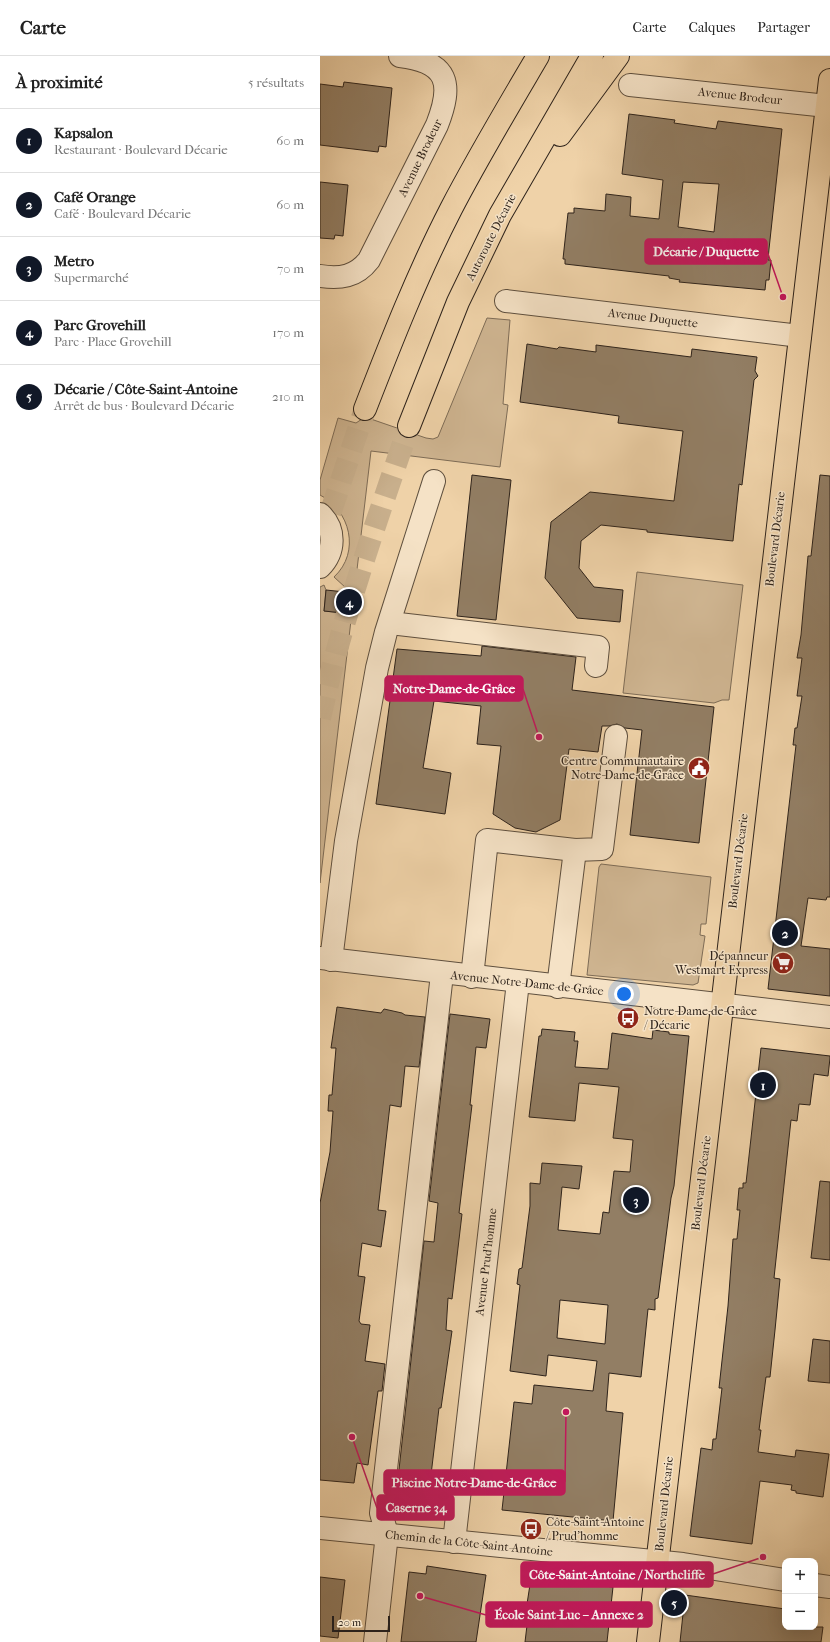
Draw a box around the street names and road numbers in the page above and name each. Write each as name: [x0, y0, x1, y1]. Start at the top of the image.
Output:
street label: Avenue Brodeur: [696, 85, 784, 107]
street label: Avenue Brodeur: [395, 116, 445, 200]
street label: Autoroute Décarie: [463, 191, 519, 284]
street label: Avenue Duquette: [606, 305, 699, 330]
street label: Boulevard Décarie: [762, 491, 788, 587]
street label: Boulevard Décarie: [725, 813, 751, 909]
street label: Avenue Notre-Dame-de-Grâce: [449, 968, 604, 998]
street label: Boulevard Décarie: [688, 1135, 714, 1231]
street label: Avenue Prud'homme: [472, 1207, 500, 1318]
street label: Boulevard Décarie: [652, 1456, 676, 1552]
street label: Chemin de la Côte-Saint-Antoine: [384, 1527, 554, 1559]

